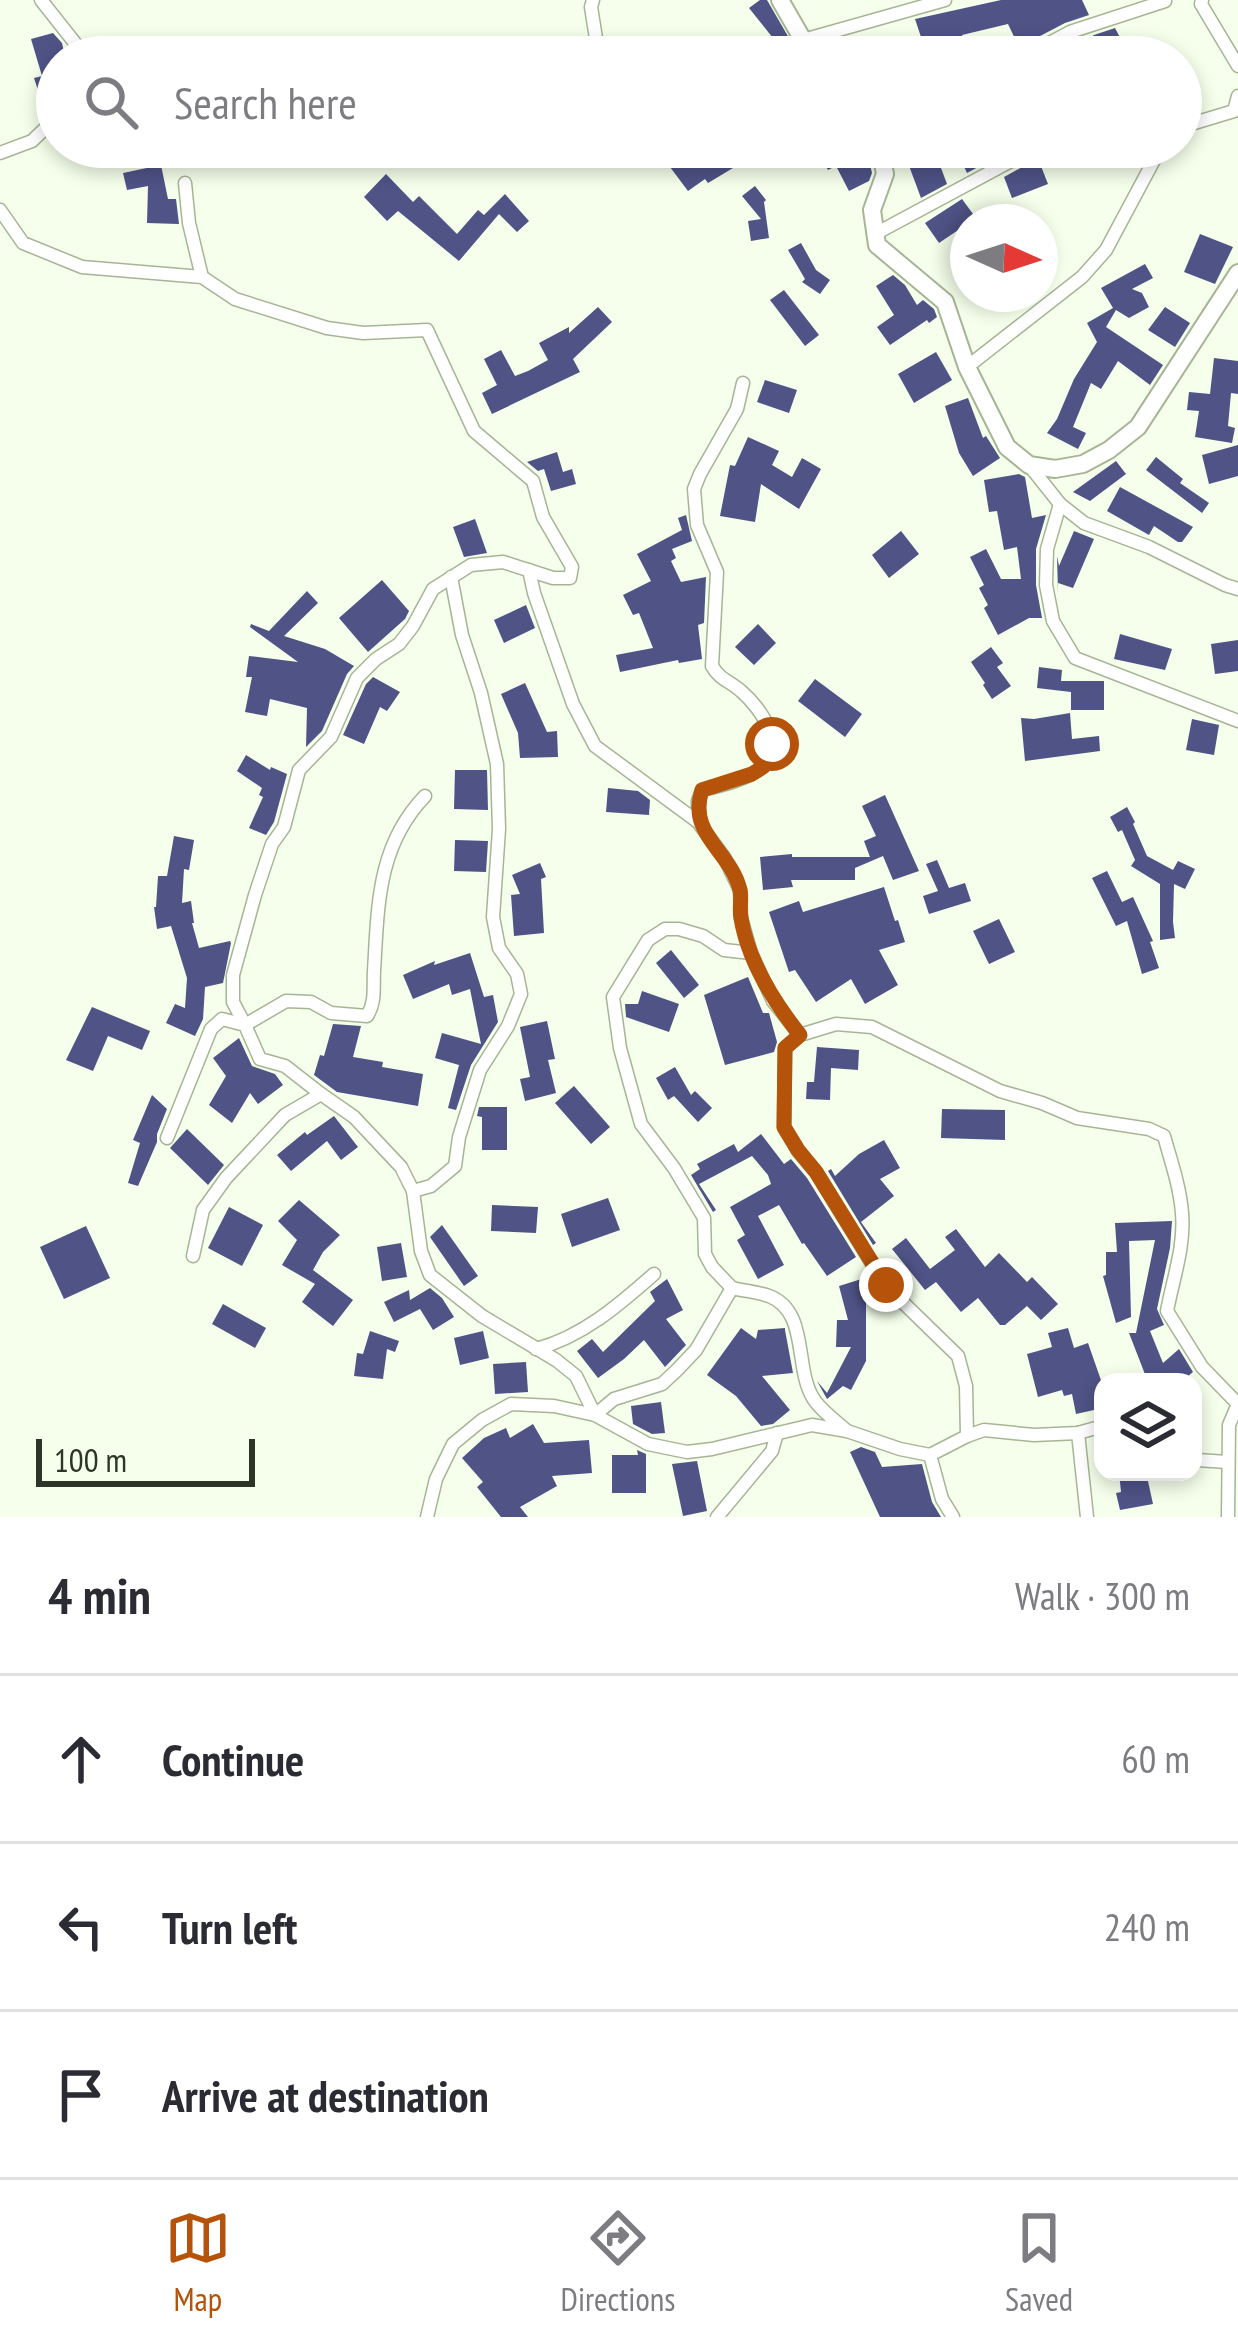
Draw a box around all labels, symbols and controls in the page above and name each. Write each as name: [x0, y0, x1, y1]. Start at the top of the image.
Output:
search box: [36, 36, 1202, 168]
icon: search: [78, 69, 144, 135]
text: Search here: [174, 73, 357, 131]
north arrow: [950, 204, 1058, 312]
route start: [745, 717, 799, 771]
route end: [859, 1258, 913, 1312]
map controls: [1094, 1373, 1202, 1481]
button: layers: [1094, 1373, 1202, 1481]
scale bar: [36, 1433, 255, 1486]
text: 100 m: [54, 1438, 127, 1481]
text: 4 min: [48, 1562, 151, 1628]
text: Walk · 300 m: [1015, 1570, 1190, 1621]
icon: ahead: [48, 1726, 114, 1792]
text: Continue: [162, 1730, 304, 1788]
text: 60 m: [1121, 1733, 1190, 1784]
icon: left: [48, 1894, 114, 1960]
text: Turn left: [162, 1898, 297, 1956]
text: 240 m: [1104, 1901, 1190, 1952]
icon: arrive: [48, 2062, 114, 2128]
text: Arrive at destination: [162, 2066, 489, 2124]
tab: Map: [165, 2205, 231, 2320]
tab: Directions: [561, 2205, 675, 2320]
tab: Saved: [1005, 2205, 1073, 2320]

